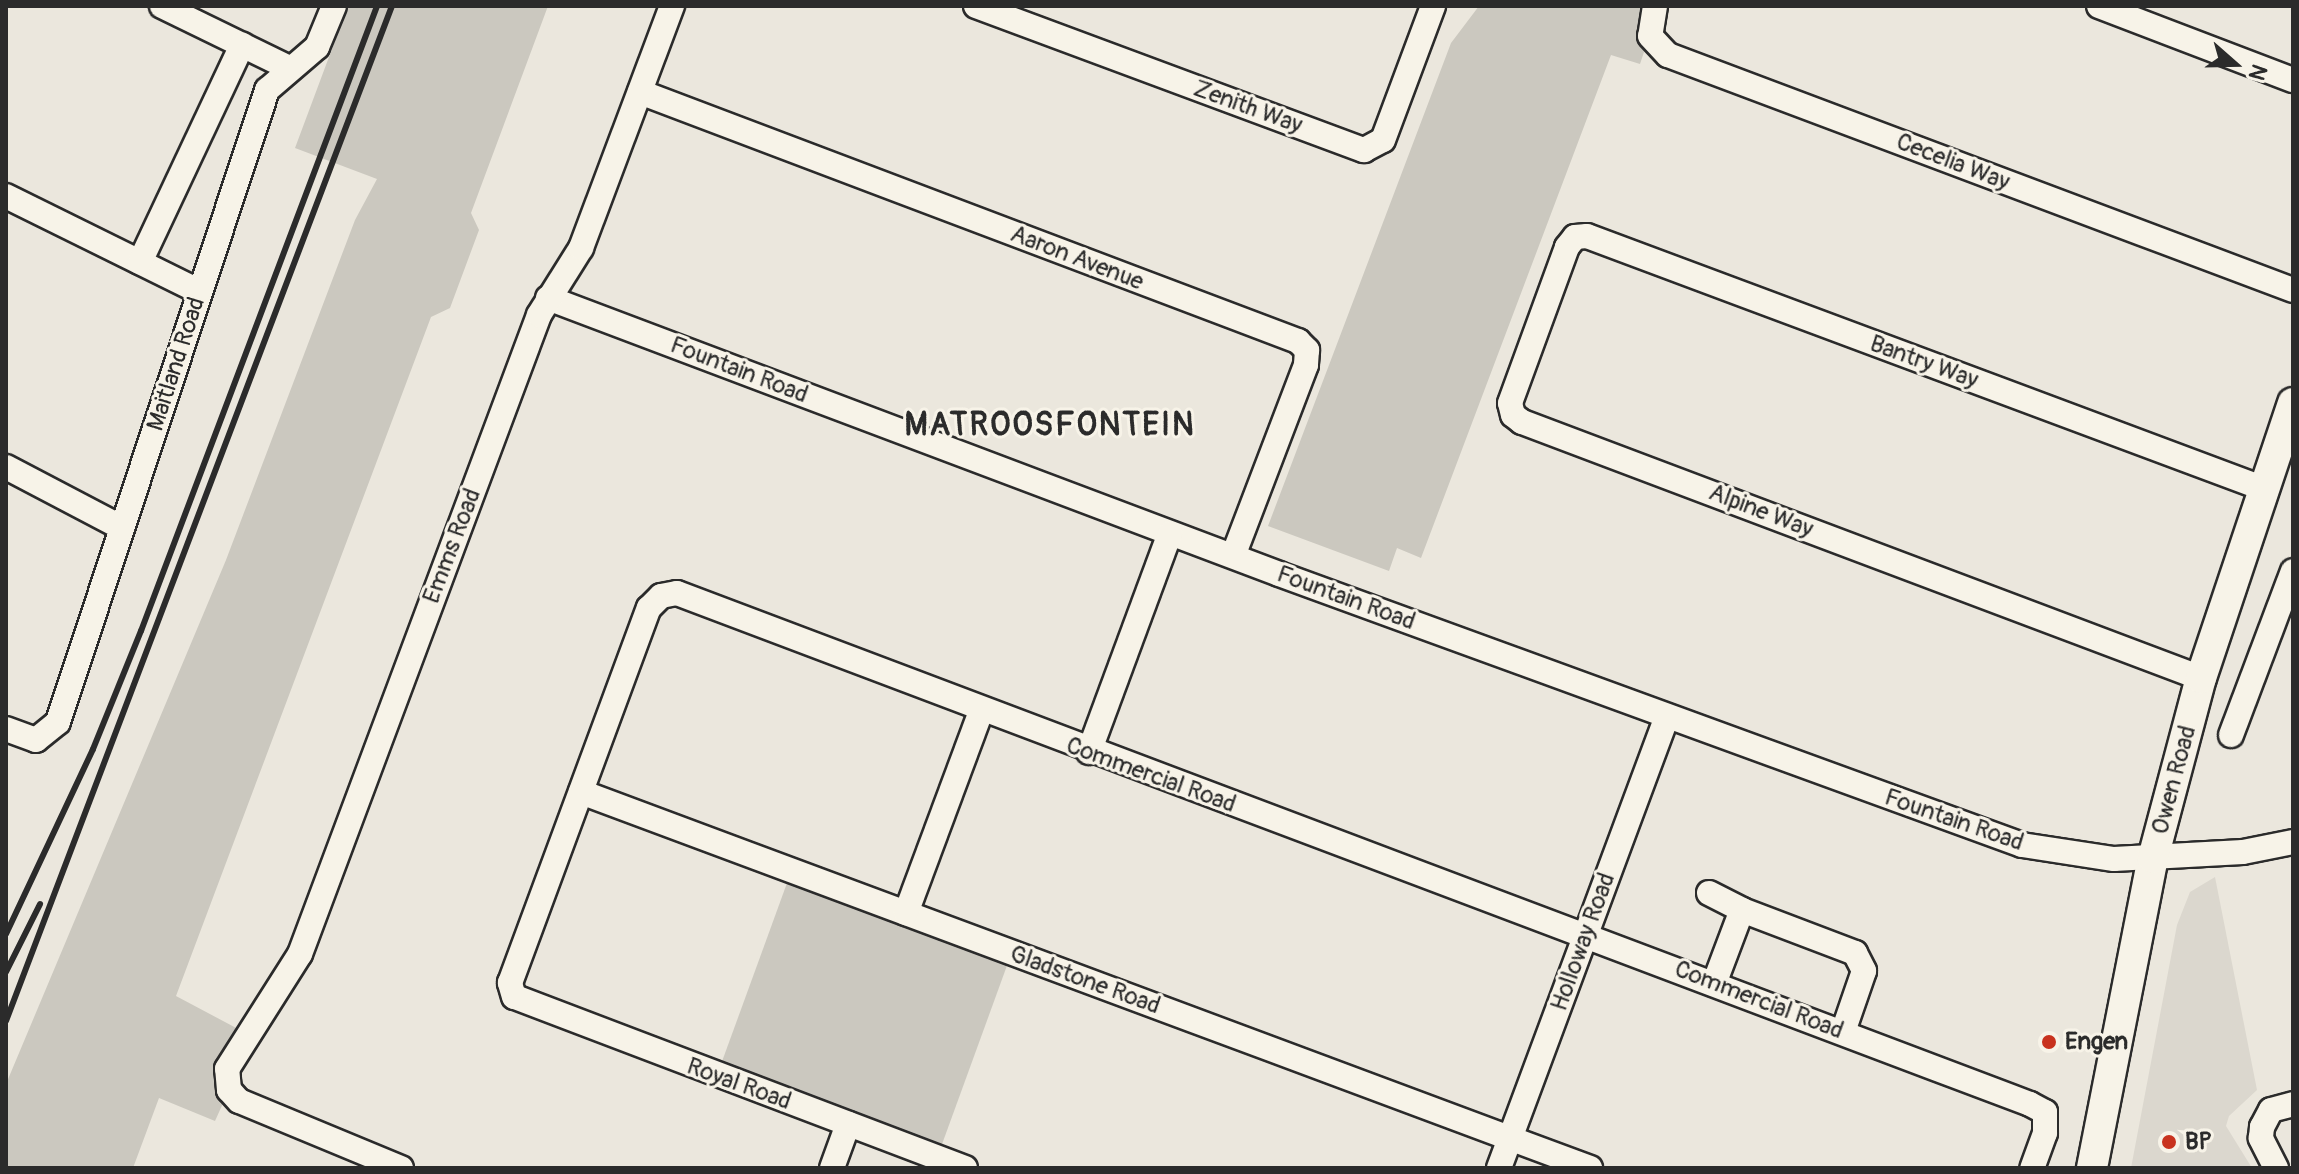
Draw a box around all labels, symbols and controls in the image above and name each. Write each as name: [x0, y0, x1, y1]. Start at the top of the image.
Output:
north arrow: [2195, 24, 2275, 104]
text: N: [2242, 60, 2273, 84]
street label: Zenith Way: [1190, 74, 1306, 140]
street label: Cecelia Way: [1892, 127, 2014, 197]
street label: Aaron Avenue: [1006, 219, 1148, 297]
street label: Maitland Road: [141, 294, 211, 434]
street label: Bantry Way: [1866, 329, 1982, 395]
street label: Fountain Road: [666, 331, 812, 409]
district label: MATROOSFONTEIN: [904, 406, 1196, 444]
street label: Alpine Way: [1705, 478, 1817, 544]
street label: Emms Road: [417, 485, 487, 607]
street label: Fountain Road: [1273, 560, 1419, 636]
street label: Owen Road: [2146, 723, 2202, 837]
street label: Commercial Road: [1062, 731, 1240, 819]
street label: Fountain Road: [1881, 783, 2027, 857]
street label: Holloway Road: [1545, 869, 1621, 1015]
street label: Gladstone Road: [1006, 940, 1164, 1020]
street label: Commercial Road: [1671, 955, 1847, 1045]
place label: Engen: [2065, 1028, 2128, 1056]
marker: Engen: [2040, 1033, 2058, 1051]
street label: Royal Road: [683, 1052, 795, 1116]
place label: BP: [2185, 1128, 2212, 1156]
marker: BP: [2160, 1133, 2178, 1151]

